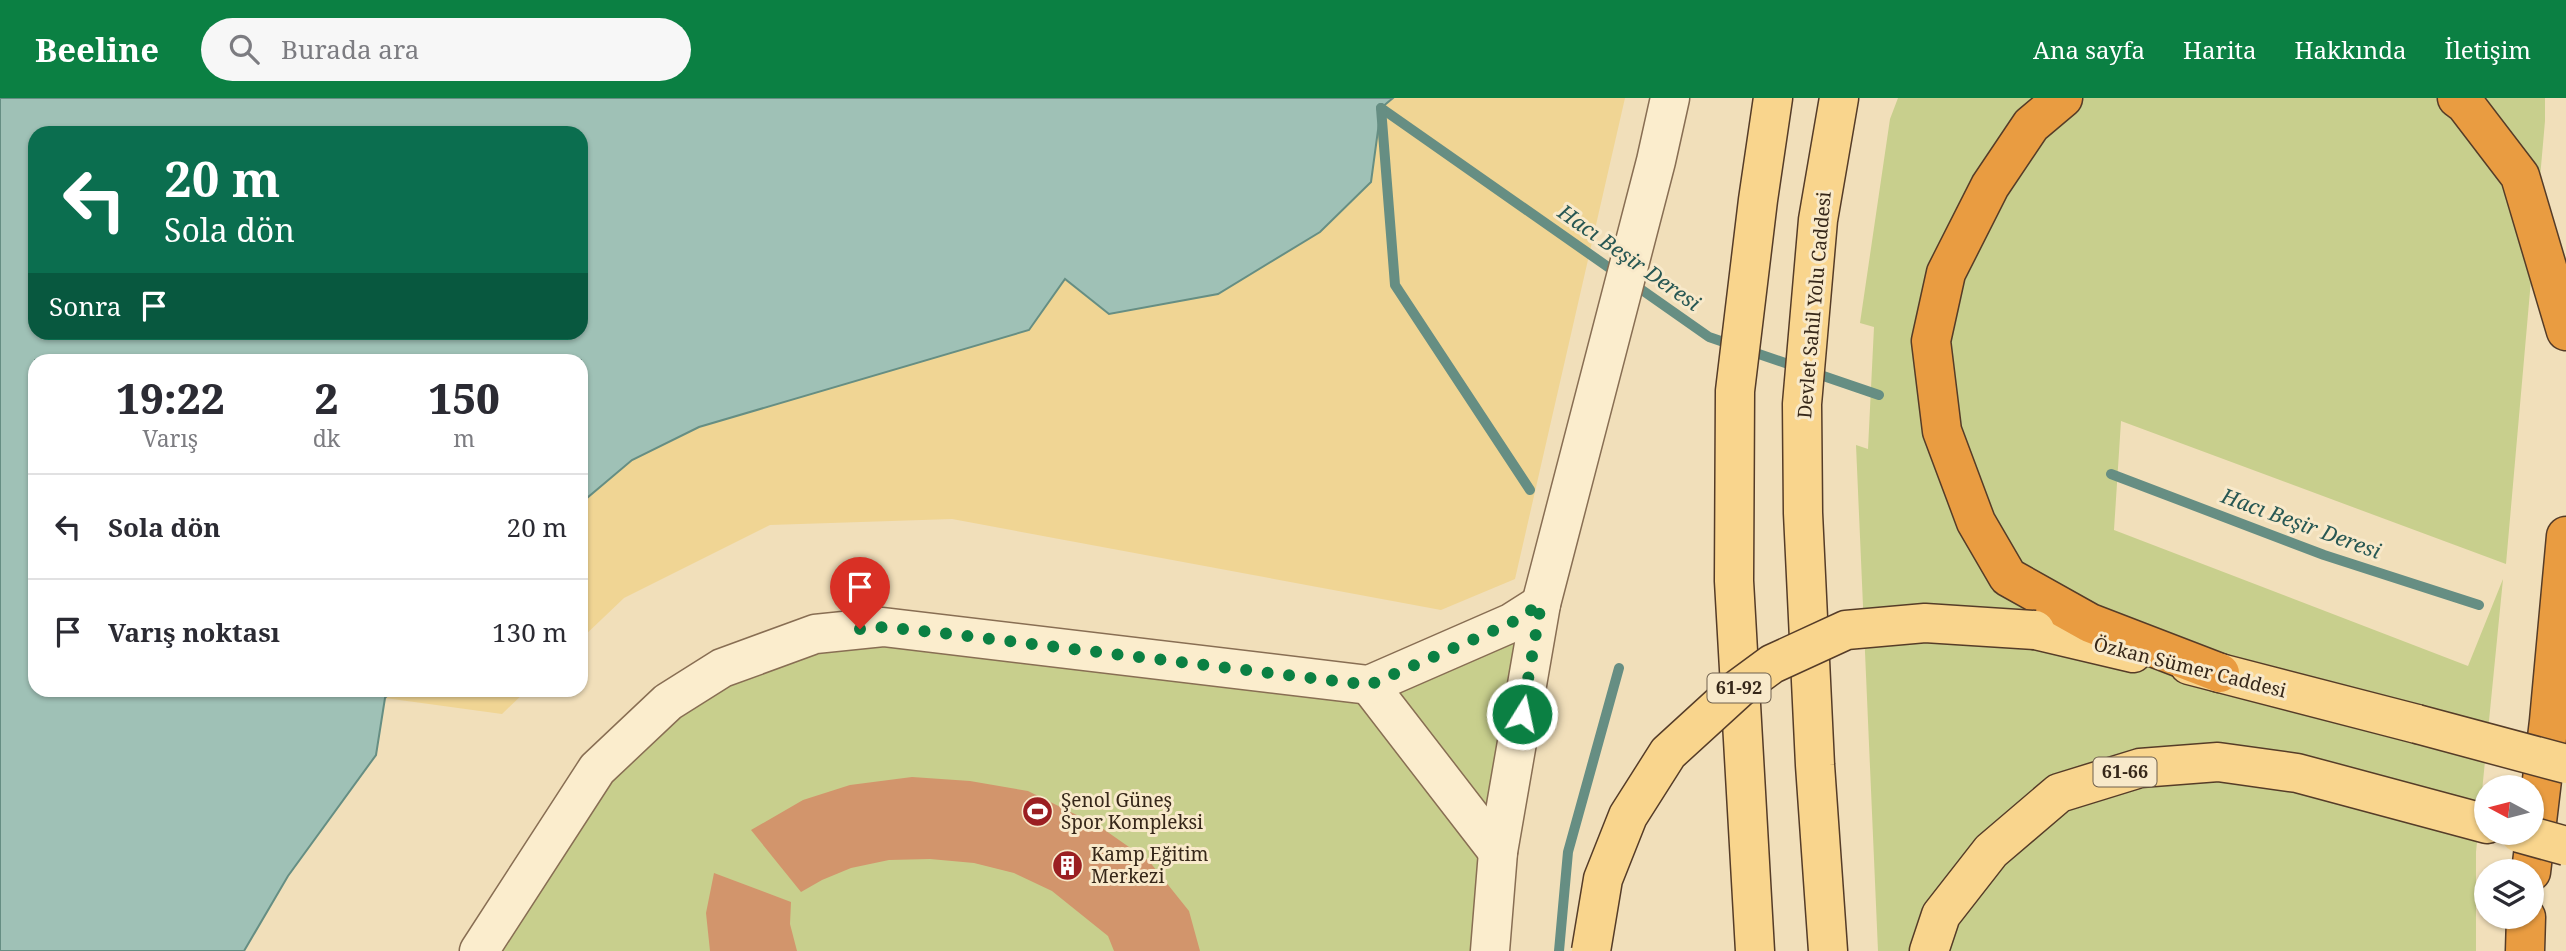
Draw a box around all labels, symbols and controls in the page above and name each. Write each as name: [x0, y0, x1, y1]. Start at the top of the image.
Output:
search box: [201, 18, 691, 81]
text: Beeline: [35, 27, 159, 72]
icon: search: [225, 30, 263, 68]
text: Burada ara: [281, 31, 419, 67]
text: Ana sayfa: [2033, 33, 2145, 66]
text: Harita: [2183, 33, 2257, 66]
text: Hakkında: [2295, 33, 2407, 66]
text: İletişim: [2445, 33, 2531, 66]
text: 20 m: [164, 145, 280, 211]
icon: left: [49, 154, 140, 245]
street label: Devlet Sahil Yolu Caddesi: [1791, 191, 1837, 419]
water label: Hacı Beşir Deresi: [1552, 197, 1707, 317]
text: Sola dön: [164, 208, 295, 251]
icon: arrive: [135, 287, 173, 325]
text: Sonra: [49, 288, 121, 324]
text: 19:22: [116, 369, 224, 426]
text: 2: [315, 369, 338, 426]
text: 150: [428, 369, 500, 426]
text: Varış: [142, 422, 198, 454]
text: dk: [313, 422, 340, 454]
text: m: [453, 422, 475, 454]
water label: Hacı Beşir Deresi: [2217, 481, 2386, 565]
icon: left: [49, 508, 87, 546]
text: Sola dön: [108, 509, 221, 545]
text: 20 m: [507, 509, 567, 545]
pin: [830, 557, 890, 629]
icon: arrive: [841, 568, 879, 606]
icon: arrive: [49, 613, 87, 651]
text: Varış noktası: [108, 614, 280, 650]
text: 130 m: [492, 614, 567, 650]
street label: Özkan Sümer Caddesi: [2091, 630, 2289, 704]
road number: 61-92: [1708, 674, 1770, 702]
position arrow: [1485, 677, 1559, 751]
road number: 61-66: [2094, 758, 2156, 786]
north arrow: [2474, 775, 2544, 845]
map controls: [2474, 775, 2544, 929]
place label: Şenol Güneş Spor Kompleksi: [1061, 787, 1203, 835]
sports icon: Şenol Güneş Spor Kompleksi: [1021, 794, 1055, 828]
place label: Kamp Eğitim Merkezi: [1091, 841, 1208, 889]
building icon: Kamp Eğitim Merkezi: [1051, 848, 1085, 882]
button: layers: [2474, 859, 2544, 929]

